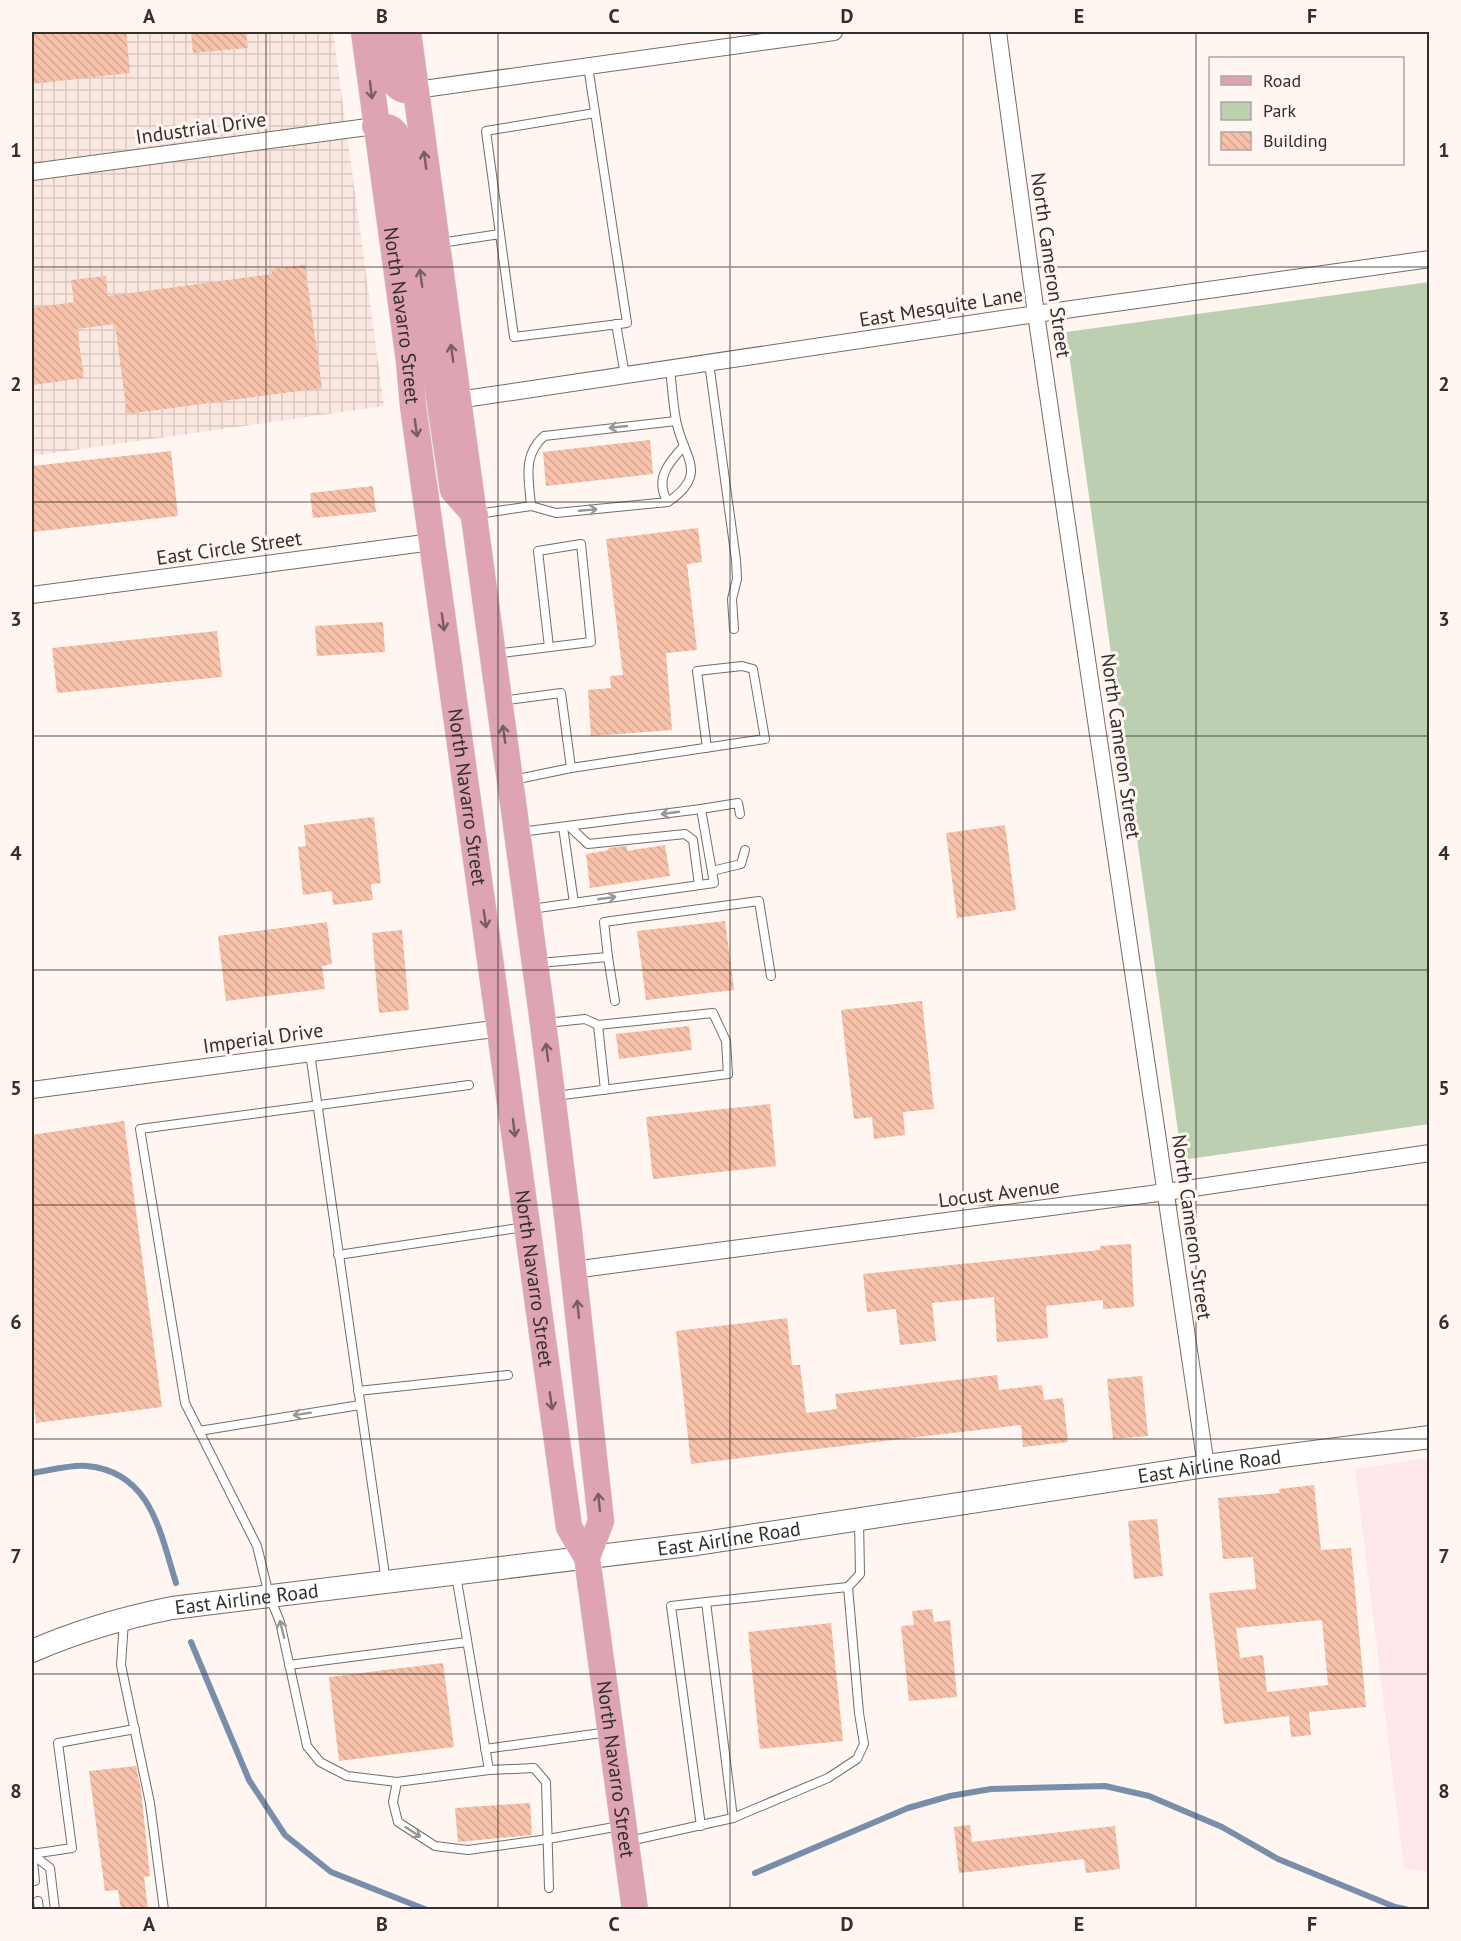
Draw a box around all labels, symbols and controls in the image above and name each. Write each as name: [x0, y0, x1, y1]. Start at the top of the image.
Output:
text: A: [143, 3, 156, 29]
text: B: [376, 3, 388, 29]
text: C: [608, 3, 620, 29]
text: D: [841, 3, 854, 29]
text: E: [1074, 3, 1084, 29]
text: F: [1307, 3, 1317, 29]
legend: [1209, 57, 1404, 165]
text: Road: [1263, 69, 1301, 92]
one-way arrow: [366, 79, 377, 99]
text: Park: [1263, 99, 1296, 122]
street label: Industrial Drive: [134, 106, 268, 150]
text: Building: [1263, 129, 1327, 152]
text: 1: [10, 137, 22, 163]
text: 1: [1438, 137, 1450, 163]
one-way arrow: [420, 150, 431, 170]
street label: North Cameron Street: [1025, 171, 1077, 360]
street label: North Navarro Street: [378, 225, 426, 405]
one-way arrow: [415, 269, 426, 289]
street label: East Mesquite Lane: [857, 281, 1025, 333]
one-way arrow: [446, 344, 457, 364]
text: 2: [10, 371, 22, 397]
text: 2: [1438, 371, 1450, 397]
one-way arrow: [411, 418, 422, 438]
one-way arrow: [608, 422, 628, 433]
one-way arrow: [578, 504, 598, 515]
street label: East Circle Street: [155, 525, 303, 571]
text: 3: [10, 606, 22, 632]
text: 3: [1438, 606, 1450, 632]
one-way arrow: [438, 611, 449, 631]
street label: North Cameron Street: [1095, 652, 1147, 841]
street label: North Navarro Street: [442, 707, 493, 887]
one-way arrow: [499, 725, 510, 745]
one-way arrow: [660, 807, 680, 818]
text: 4: [10, 840, 22, 866]
text: 4: [1438, 840, 1450, 866]
one-way arrow: [596, 893, 616, 904]
one-way arrow: [480, 908, 491, 928]
street label: Imperial Drive: [201, 1017, 325, 1059]
one-way arrow: [541, 1043, 552, 1063]
text: 5: [10, 1075, 22, 1101]
text: 5: [1438, 1075, 1450, 1101]
one-way arrow: [508, 1117, 519, 1137]
street label: North Cameron Street: [1166, 1133, 1218, 1322]
street label: Locust Avenue: [937, 1173, 1061, 1213]
street label: North Navarro Street: [509, 1188, 560, 1369]
one-way arrow: [572, 1299, 583, 1319]
text: 6: [10, 1309, 22, 1335]
text: 6: [1438, 1309, 1450, 1335]
one-way arrow: [545, 1390, 556, 1410]
one-way arrow: [293, 1409, 313, 1420]
street label: East Airline Road: [1136, 1443, 1283, 1489]
one-way arrow: [593, 1493, 604, 1513]
street label: East Airline Road: [656, 1515, 802, 1562]
text: 7: [10, 1543, 22, 1569]
text: 7: [1438, 1543, 1450, 1569]
street label: East Airline Road: [173, 1577, 320, 1621]
one-way arrow: [275, 1620, 287, 1639]
street label: North Navarro Street: [591, 1679, 641, 1860]
text: 8: [10, 1778, 22, 1804]
text: 8: [1438, 1778, 1450, 1804]
one-way arrow: [404, 1825, 421, 1838]
text: A: [143, 1911, 156, 1937]
text: B: [376, 1911, 388, 1937]
text: C: [608, 1911, 620, 1937]
text: D: [841, 1911, 854, 1937]
text: E: [1074, 1911, 1084, 1937]
text: F: [1307, 1911, 1317, 1937]

